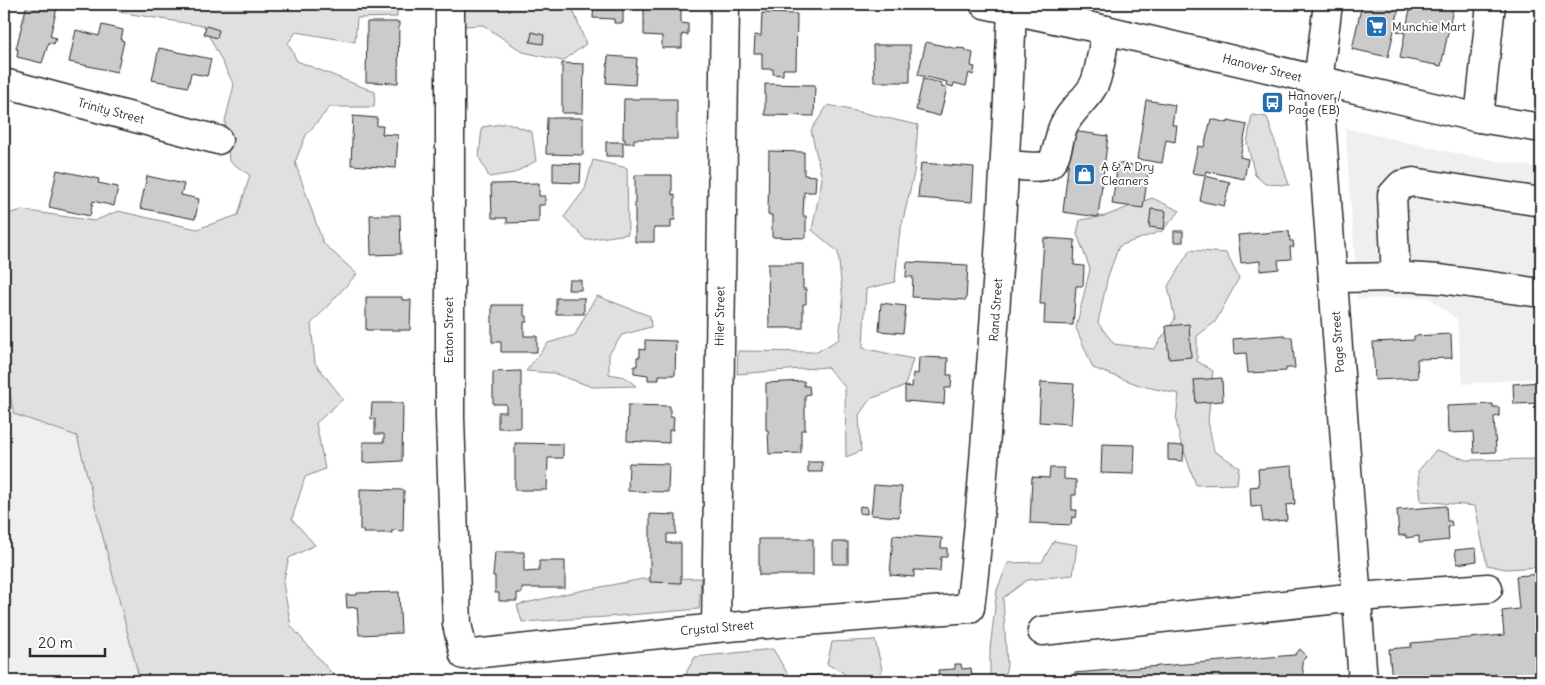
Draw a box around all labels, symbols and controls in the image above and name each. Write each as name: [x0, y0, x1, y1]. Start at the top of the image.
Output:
supermarket icon: Munchie Mart: [1364, 15, 1388, 39]
place label: Munchie Mart: [1392, 19, 1466, 34]
street label: Hanover Street: [1221, 50, 1303, 85]
place label: Hanover / Page (EB): [1288, 88, 1342, 117]
bus stop icon: Hanover / Page (EB): [1260, 91, 1284, 115]
street label: Trinity Street: [76, 94, 146, 127]
place label: A & A Dry Cleaners: [1101, 159, 1154, 188]
shop icon: A & A Dry Cleaners: [1073, 162, 1097, 186]
street label: Rand Street: [986, 278, 1005, 342]
street label: Hiler Street: [711, 286, 728, 346]
street label: Eaton Street: [441, 297, 456, 363]
street label: Page Street: [1328, 311, 1347, 373]
street label: Crystal Street: [680, 617, 754, 638]
scale bar: [30, 625, 105, 657]
text: 20 m: [38, 633, 73, 652]

